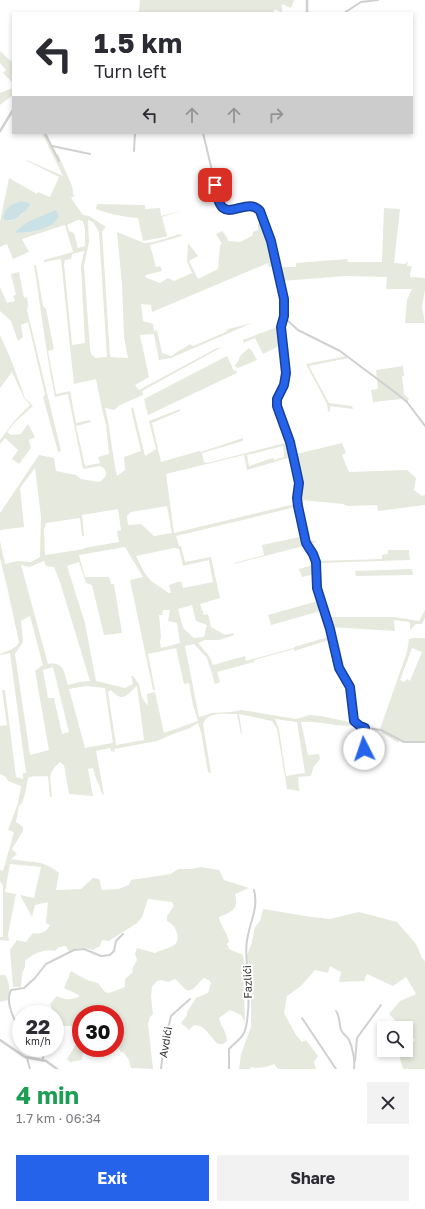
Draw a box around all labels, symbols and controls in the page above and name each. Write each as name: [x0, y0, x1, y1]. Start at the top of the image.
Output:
text: 1.5 km: [94, 26, 182, 59]
icon: left: [28, 28, 80, 80]
text: Turn left: [94, 60, 167, 82]
icon: left: [139, 104, 161, 126]
icon: ahead: [181, 104, 203, 126]
icon: ahead: [223, 104, 245, 126]
icon: right: [265, 104, 287, 126]
pin: [198, 168, 232, 202]
icon: arrive: [204, 174, 226, 196]
position arrow: [343, 728, 385, 770]
street label: Fazlići: [240, 965, 254, 999]
speed limit sign: 30: [72, 1005, 124, 1057]
text: 22: [26, 1014, 50, 1038]
map controls: [377, 1021, 413, 1057]
button: search: [377, 1021, 413, 1057]
street label: Avdići: [156, 1025, 174, 1059]
text: km/h: [25, 1035, 51, 1047]
text: 4 min: [16, 1080, 79, 1109]
button: close: [367, 1082, 409, 1124]
text: 1.7 km · 06:34: [16, 1110, 101, 1126]
button: Exit: [16, 1155, 209, 1201]
button: Share: [217, 1155, 409, 1201]

